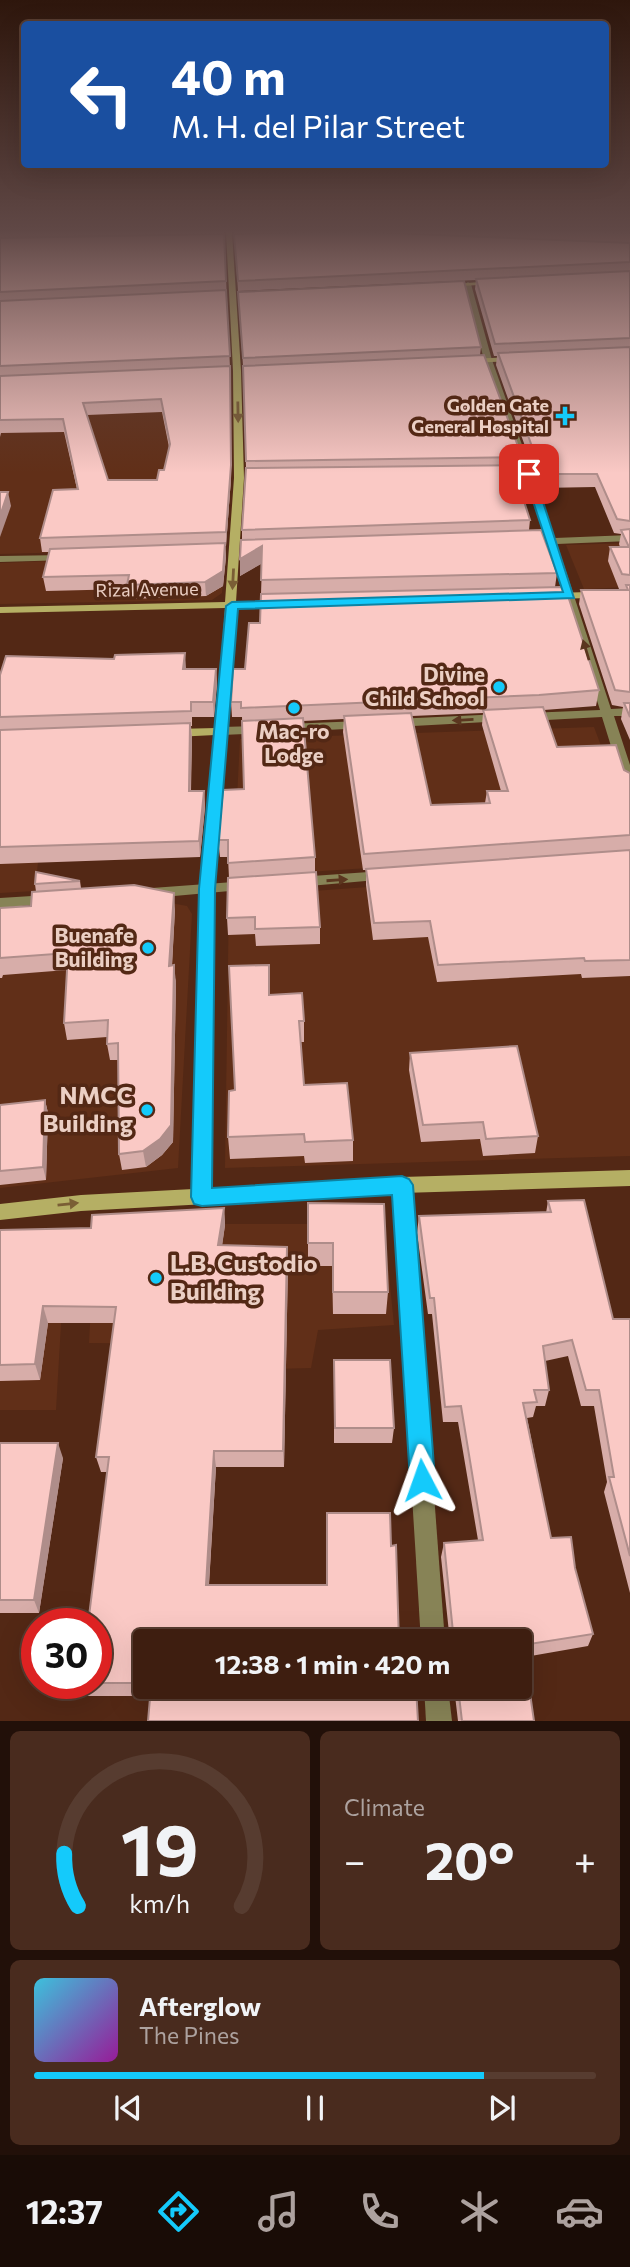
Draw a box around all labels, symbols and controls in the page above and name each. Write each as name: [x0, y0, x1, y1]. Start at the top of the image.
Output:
text: 40 m: [171, 45, 286, 105]
icon: left: [56, 49, 147, 140]
text: M. H. del Pilar Street: [171, 105, 465, 145]
place label: Golden Gate General Hospital: [411, 394, 549, 437]
one-way arrow: [232, 401, 244, 423]
marker: Golden Gate General Hospital: [555, 406, 575, 426]
pin: [499, 444, 559, 504]
icon: arrive: [510, 455, 548, 493]
one-way arrow: [228, 568, 239, 590]
street label: Rizal Avenue: [95, 577, 199, 601]
one-way arrow: [581, 639, 591, 660]
place label: Divine Child School: [365, 661, 485, 710]
marker: Divine Child School: [491, 679, 507, 695]
marker: Mac-ro Lodge: [286, 700, 302, 716]
one-way arrow: [452, 714, 474, 725]
place label: Mac-ro Lodge: [258, 718, 330, 767]
one-way arrow: [326, 874, 348, 885]
place label: Buenafe Building: [55, 922, 134, 971]
marker: Buenafe Building: [140, 940, 156, 956]
place label: NMCC Building: [42, 1080, 133, 1137]
marker: NMCC Building: [139, 1102, 155, 1118]
one-way arrow: [57, 1199, 79, 1210]
place label: L.B. Custodio Building: [170, 1248, 318, 1305]
marker: L.B. Custodio Building: [148, 1270, 164, 1286]
position arrow: [385, 1443, 459, 1517]
speed limit sign: 30: [21, 1608, 112, 1699]
text: 12:38 · 1 min · 420 m: [215, 1648, 450, 1679]
text: Climate: [344, 1793, 425, 1821]
text: 19: [121, 1803, 199, 1892]
text: 20°: [425, 1827, 515, 1891]
text: −: [344, 1836, 366, 1883]
text: +: [574, 1836, 596, 1883]
text: km/h: [130, 1888, 190, 1918]
text: Afterglow: [139, 1990, 261, 2021]
text: The Pines: [139, 2021, 240, 2049]
icon: previous: [109, 2089, 147, 2127]
icon: pause: [296, 2089, 334, 2127]
icon: next: [483, 2089, 521, 2127]
icon: directions: [154, 2187, 203, 2236]
icon: music: [254, 2187, 303, 2236]
icon: phone: [355, 2187, 404, 2236]
icon: climate: [455, 2187, 504, 2236]
icon: car: [555, 2187, 604, 2236]
text: 12:37: [26, 2191, 103, 2231]

